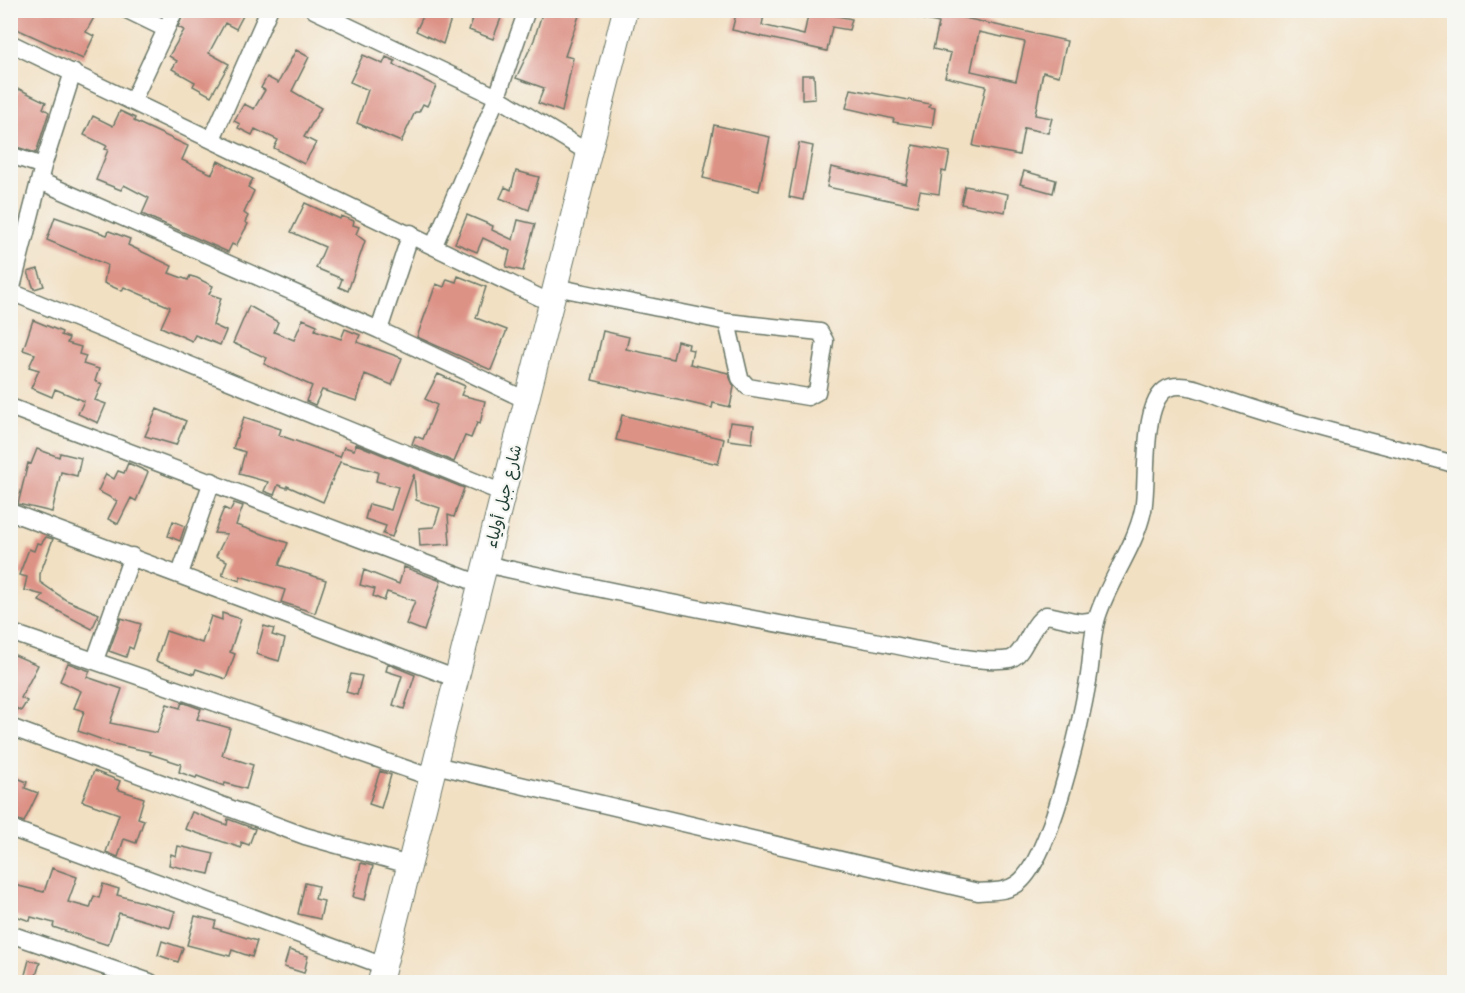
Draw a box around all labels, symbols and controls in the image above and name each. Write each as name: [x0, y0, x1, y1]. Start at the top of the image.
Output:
street label: شارع جبل أولياء: [478, 442, 527, 550]

